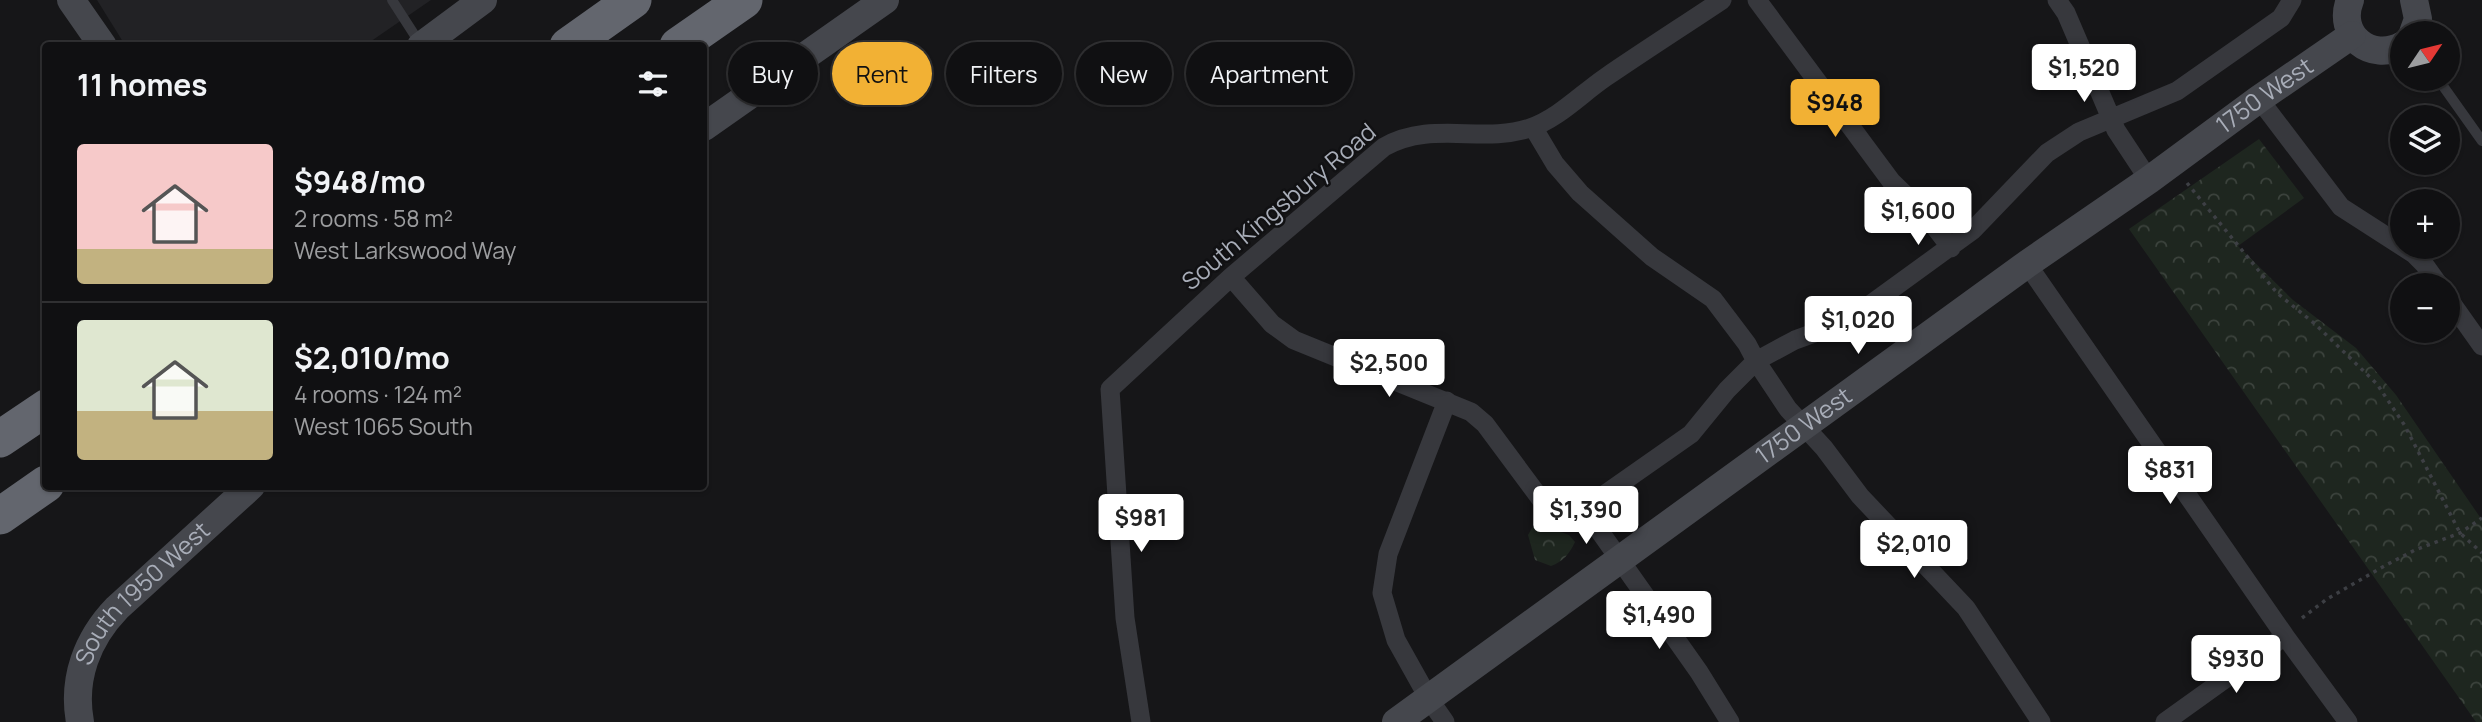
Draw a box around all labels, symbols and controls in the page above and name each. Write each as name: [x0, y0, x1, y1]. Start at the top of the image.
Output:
north arrow: [2390, 21, 2460, 91]
map controls: [2390, 21, 2460, 343]
chip: Buy: [728, 42, 818, 105]
chip: Rent: [832, 42, 932, 105]
chip: Filters: [946, 42, 1062, 105]
chip: New: [1076, 42, 1172, 105]
chip: Apartment: [1186, 42, 1353, 105]
pin: $1,520: [2027, 44, 2141, 104]
street label: 1750 West: [2209, 49, 2319, 140]
text: $1,520: [2048, 51, 2120, 83]
text: 11 homes: [77, 64, 208, 105]
icon: filters: [634, 65, 672, 103]
pin: $948: [1794, 80, 1876, 139]
text: $948: [1807, 86, 1863, 118]
button: layers: [2390, 105, 2460, 175]
street label: South Kingsbury Road: [1174, 115, 1382, 297]
text: $948/mo: [294, 161, 425, 202]
icon: home: [133, 172, 217, 256]
pin: $1,600: [1861, 188, 1975, 247]
button: +: [2390, 189, 2460, 259]
text: $1,600: [1880, 194, 1956, 226]
text: 2 rooms · 58 m²: [294, 202, 453, 234]
text: West Larkswood Way: [294, 234, 516, 266]
button: −: [2390, 273, 2460, 343]
pin: $1,020: [1801, 296, 1915, 356]
text: $1,020: [1821, 303, 1895, 335]
text: $2,010/mo: [294, 337, 450, 378]
pin: $2,500: [1332, 340, 1446, 399]
text: $2,500: [1350, 346, 1428, 378]
icon: home: [133, 348, 217, 432]
text: 4 rooms · 124 m²: [294, 378, 462, 410]
street label: 1750 West: [1748, 378, 1858, 471]
text: West 1065 South: [294, 410, 473, 442]
pin: $831: [2129, 447, 2211, 506]
text: $831: [2144, 453, 2196, 485]
pin: $1,390: [1529, 486, 1643, 546]
text: $1,390: [1549, 493, 1623, 525]
pin: $981: [1100, 494, 1182, 554]
text: $981: [1115, 501, 1167, 533]
street label: South 1950 West: [66, 513, 216, 669]
pin: $2,010: [1857, 520, 1971, 580]
text: $2,010: [1876, 527, 1952, 559]
pin: $1,490: [1602, 592, 1716, 651]
text: $1,490: [1622, 598, 1696, 630]
pin: $930: [2195, 636, 2277, 695]
text: $930: [2207, 642, 2265, 674]

